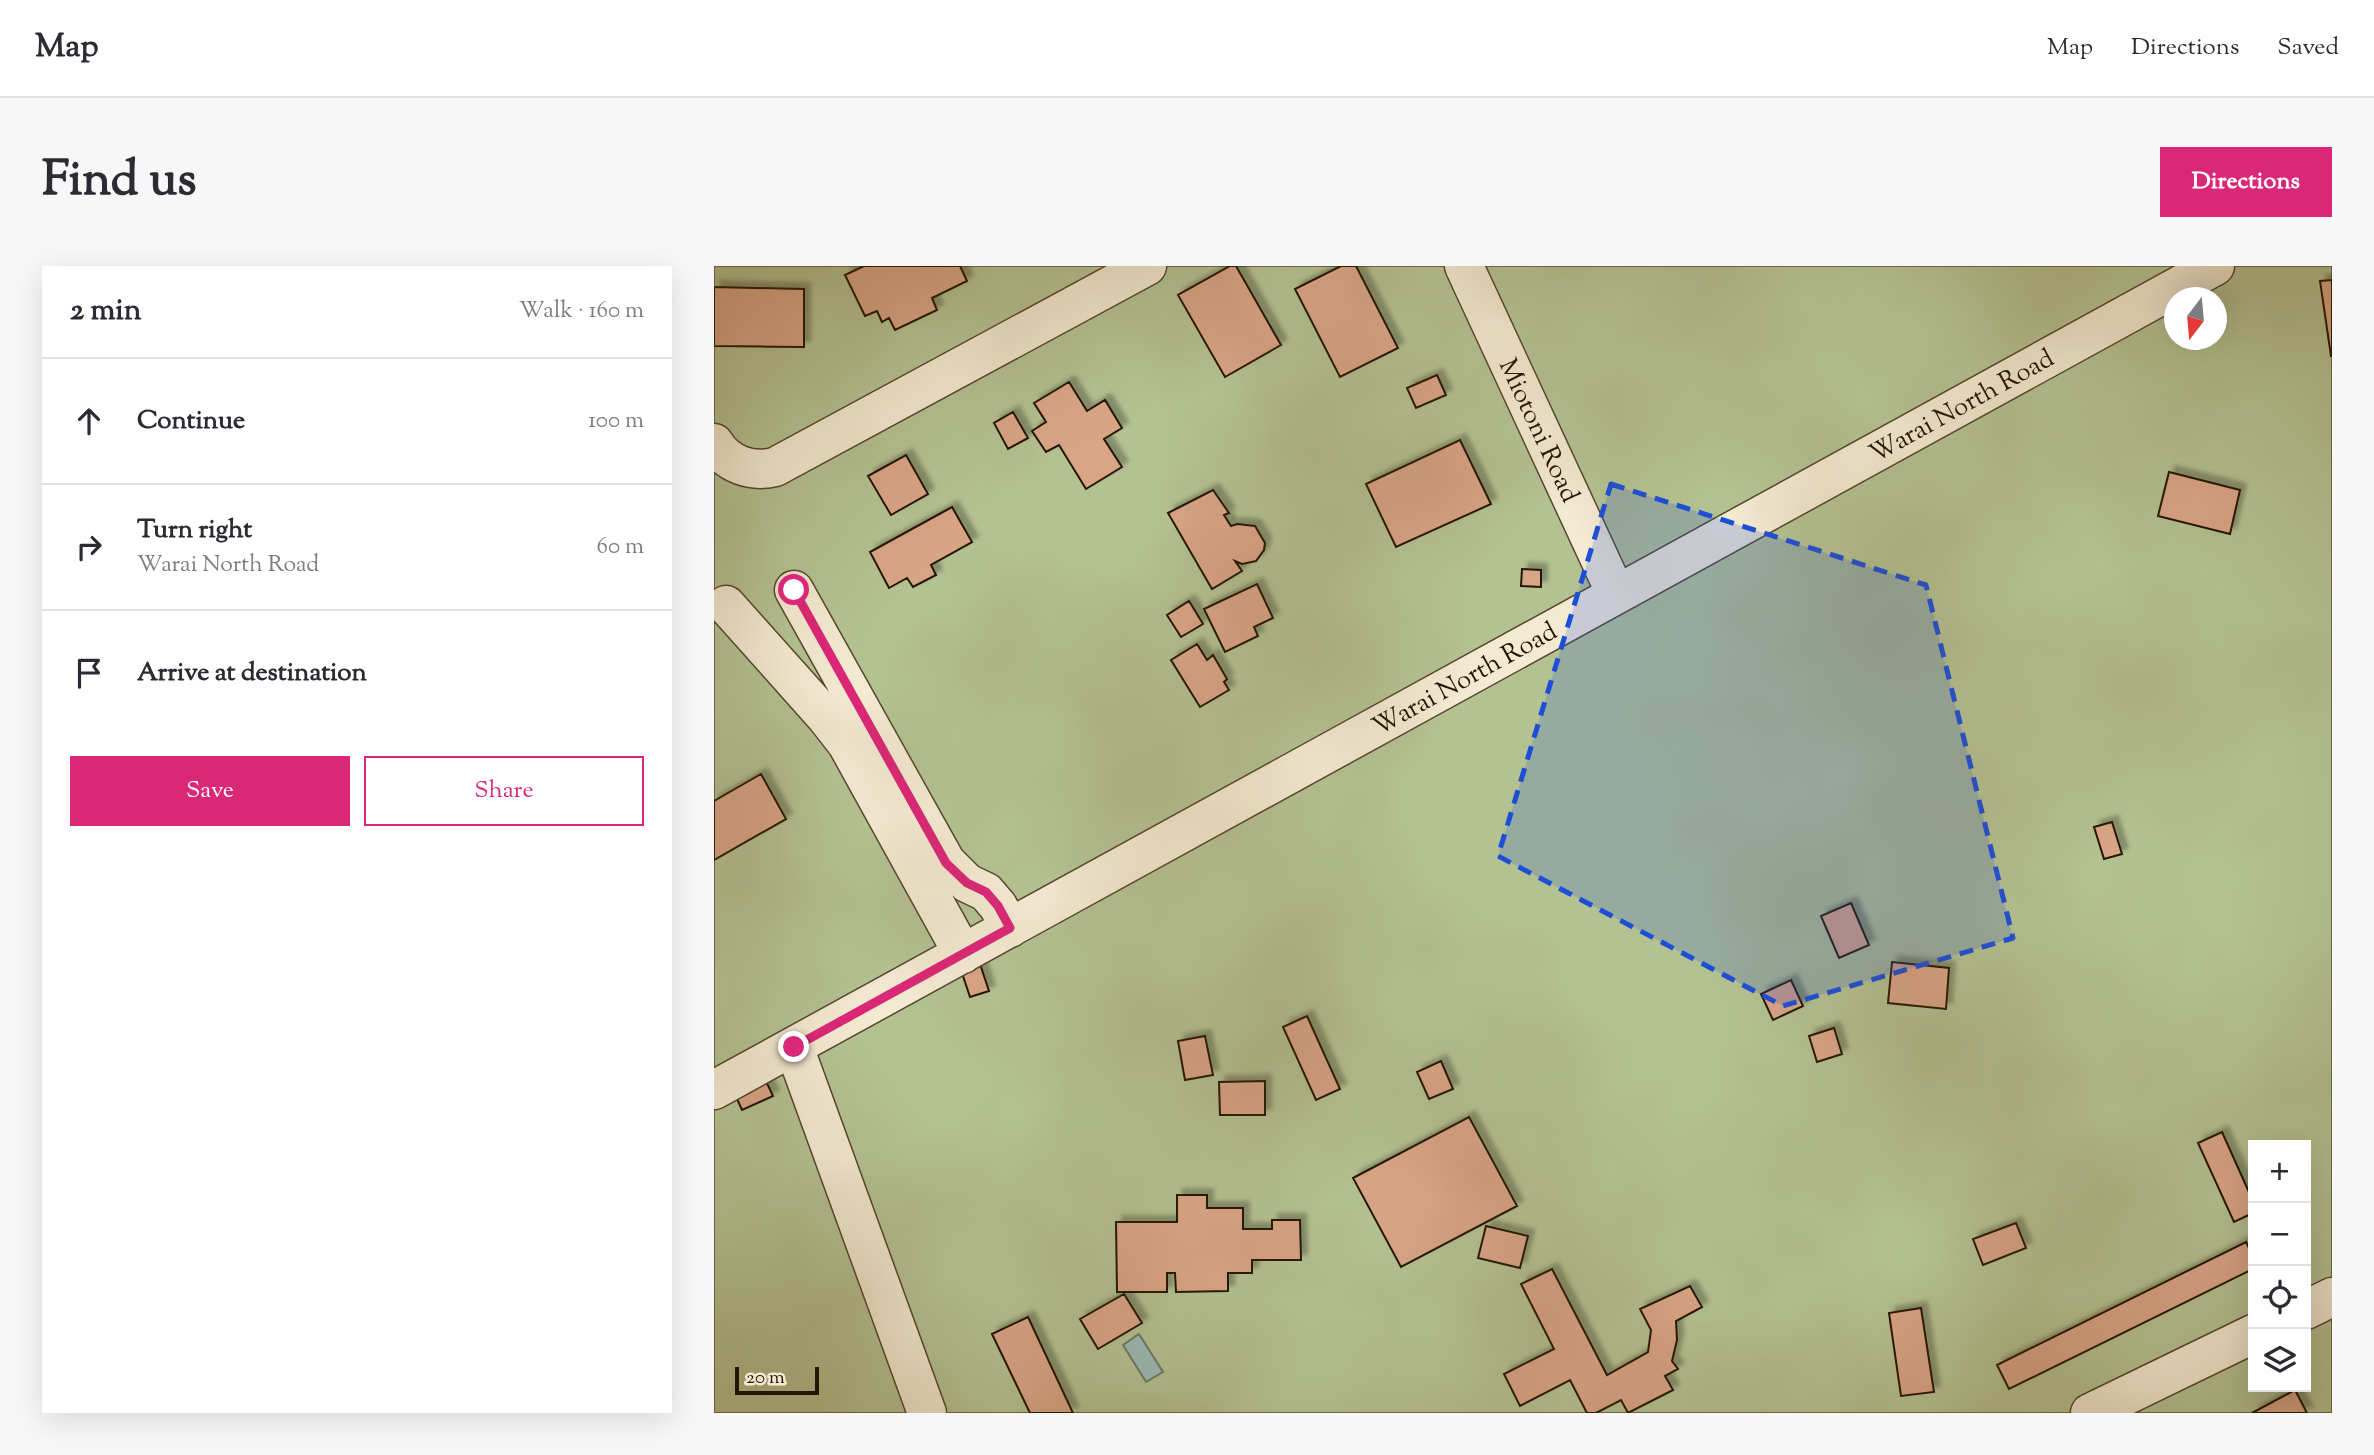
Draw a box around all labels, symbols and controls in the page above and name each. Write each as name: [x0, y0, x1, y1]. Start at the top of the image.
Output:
text: Map: [35, 24, 99, 72]
text: Map: [2047, 31, 2093, 65]
text: Directions: [2131, 31, 2239, 65]
text: Saved: [2277, 31, 2339, 65]
text: Find us: [42, 147, 196, 217]
button: Directions: [2160, 147, 2332, 217]
north arrow: [2164, 287, 2227, 350]
text: 2 min: [70, 290, 142, 333]
text: Walk · 160 m: [519, 295, 644, 328]
street label: Warai North Road: [1863, 341, 2062, 473]
street label: Miotoni Road: [1488, 353, 1587, 509]
icon: ahead: [70, 402, 108, 440]
text: Continue: [137, 403, 245, 440]
text: 100 m: [588, 405, 644, 438]
text: Turn right: [137, 512, 252, 549]
icon: right: [70, 528, 108, 566]
text: 60 m: [596, 531, 644, 564]
text: Warai North Road: [137, 549, 319, 582]
route start: [778, 574, 809, 605]
street label: Warai North Road: [1366, 614, 1565, 746]
icon: arrive: [70, 654, 108, 692]
text: Arrive at destination: [137, 655, 367, 692]
button: Save: [70, 756, 350, 826]
button: Share: [364, 756, 644, 826]
route end: [778, 1031, 809, 1062]
map controls: [2248, 1140, 2311, 1392]
button: +: [2248, 1140, 2311, 1203]
button: −: [2248, 1203, 2311, 1266]
button: locate: [2248, 1266, 2311, 1329]
button: layers: [2248, 1329, 2311, 1392]
scale bar: [735, 1364, 819, 1396]
text: 20 m: [746, 1365, 785, 1392]

